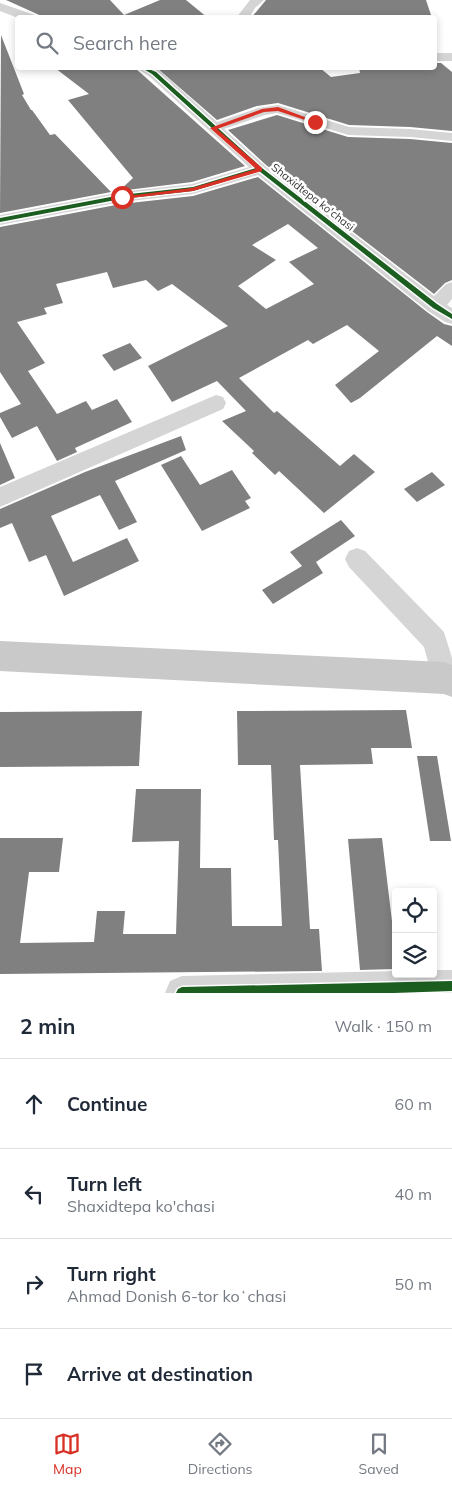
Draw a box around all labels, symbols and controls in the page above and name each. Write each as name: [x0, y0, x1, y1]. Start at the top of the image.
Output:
search box: [15, 15, 437, 70]
icon: search: [33, 29, 61, 57]
text: Search here: [73, 31, 177, 55]
route end: [304, 111, 327, 134]
street label: Shaxidtepa ko'chasi: [269, 160, 357, 234]
route start: [111, 186, 134, 209]
map controls: [392, 888, 437, 978]
button: locate: [392, 888, 437, 933]
button: layers: [392, 933, 437, 978]
text: 2 min: [20, 1013, 75, 1039]
text: Walk · 150 m: [334, 1016, 432, 1036]
icon: ahead: [20, 1090, 48, 1118]
text: Continue: [67, 1092, 147, 1116]
text: 60 m: [395, 1094, 432, 1114]
text: Turn left: [67, 1172, 142, 1196]
icon: left: [20, 1180, 48, 1208]
text: 40 m: [395, 1184, 432, 1204]
text: Shaxidtepa ko'chasi: [67, 1196, 215, 1216]
text: Turn right: [67, 1262, 156, 1286]
icon: right: [20, 1270, 48, 1298]
text: 50 m: [395, 1274, 432, 1294]
text: Ahmad Donish 6-tor koʻchasi: [67, 1286, 286, 1306]
icon: arrive: [20, 1360, 48, 1388]
text: Arrive at destination: [67, 1362, 253, 1386]
tab: Map: [53, 1430, 82, 1478]
tab: Directions: [188, 1430, 253, 1478]
tab: Saved: [359, 1430, 399, 1478]

